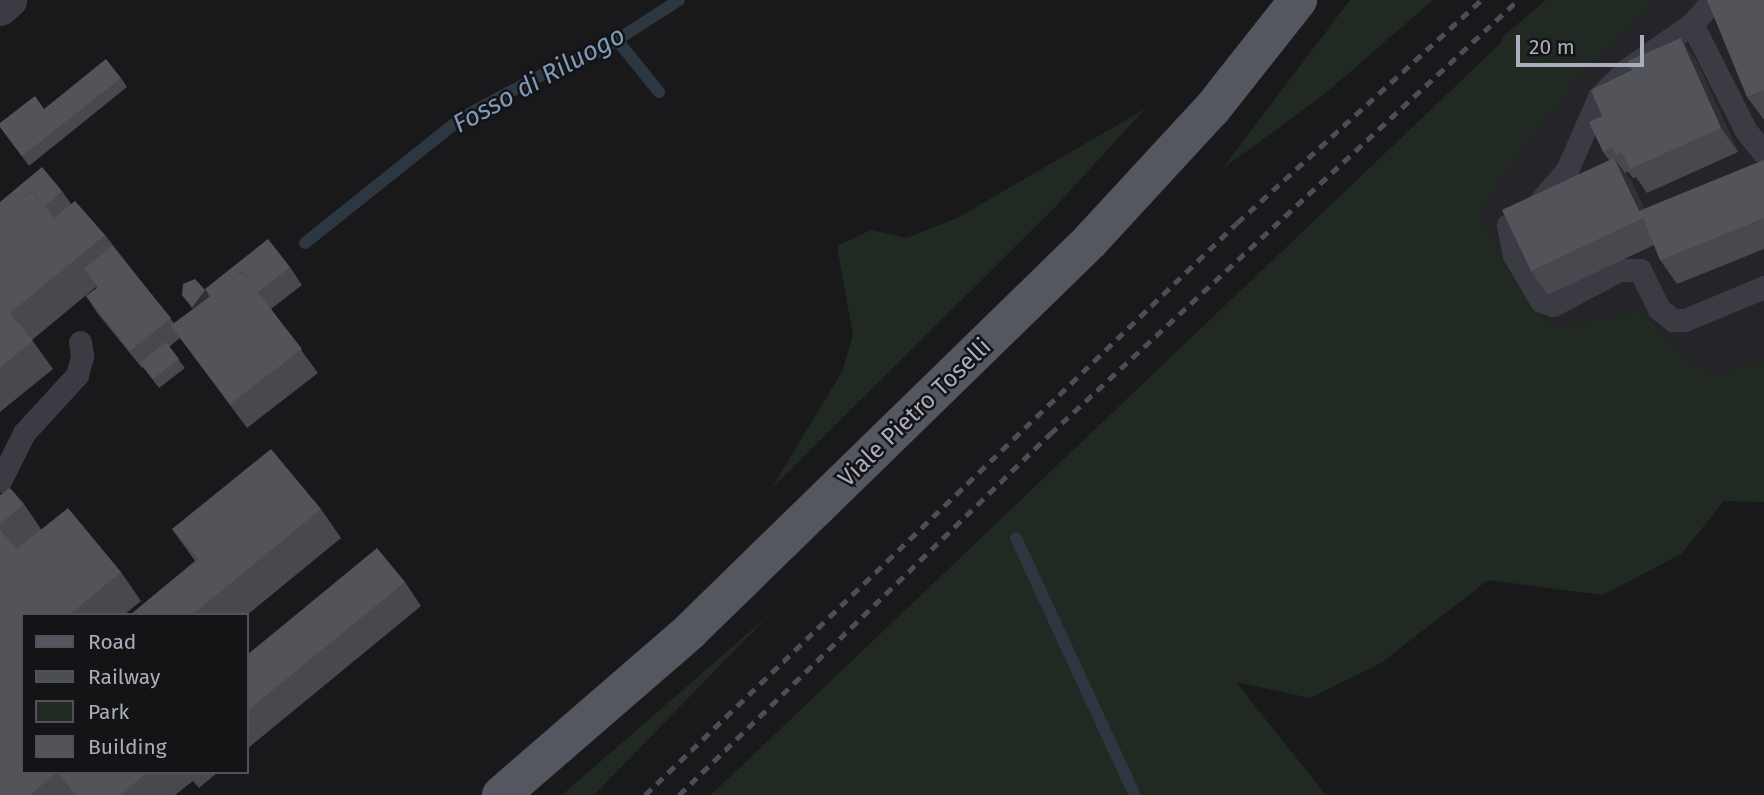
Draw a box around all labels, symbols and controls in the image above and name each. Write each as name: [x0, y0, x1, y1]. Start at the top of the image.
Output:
water label: Fosso di Riluogo: [448, 20, 630, 140]
scale bar: [1519, 21, 1647, 65]
text: 20 m: [1529, 34, 1575, 60]
street label: Viale Pietro Toselli: [833, 333, 997, 493]
legend: [21, 613, 248, 774]
text: Road: [88, 629, 136, 655]
text: Railway: [88, 664, 160, 690]
text: Park: [88, 699, 129, 725]
text: Building: [88, 734, 167, 760]

